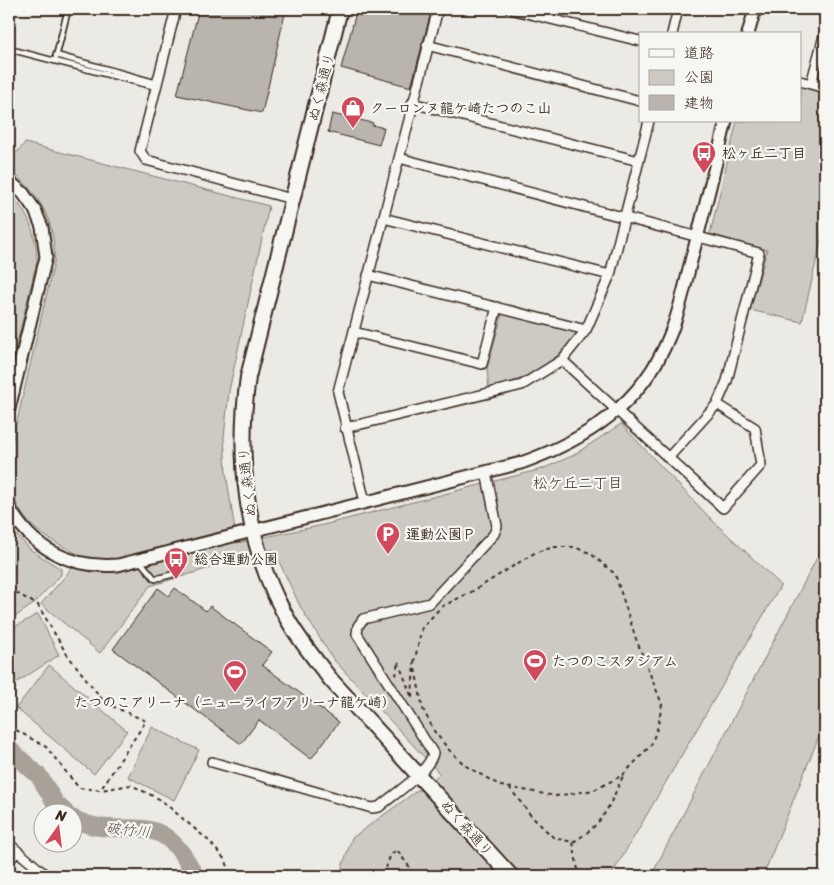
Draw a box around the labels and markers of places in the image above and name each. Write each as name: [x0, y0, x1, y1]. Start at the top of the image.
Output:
shop icon: クーロンヌ龍ケ崎たつのこ山: [340, 95, 366, 129]
place label: クーロンヌ龍ケ崎たつのこ山: [370, 96, 551, 121]
bus stop icon: 松ヶ丘二丁目: [691, 140, 717, 174]
place label: 松ヶ丘二丁目: [722, 141, 806, 166]
parking icon: 運動公園Ｐ: [375, 521, 401, 555]
place label: 運動公園Ｐ: [406, 522, 476, 547]
bus stop icon: 総合運動公園: [163, 546, 189, 580]
place label: 総合運動公園: [194, 547, 278, 572]
sports icon: たつのこスタジアム: [522, 648, 548, 682]
place label: たつのこスタジアム: [552, 649, 678, 674]
sports icon: たつのこアリーナ（ニューライフアリーナ龍ケ崎）: [222, 659, 248, 693]
place label: たつのこアリーナ（ニューライフアリーナ龍ケ崎）: [74, 690, 396, 715]

